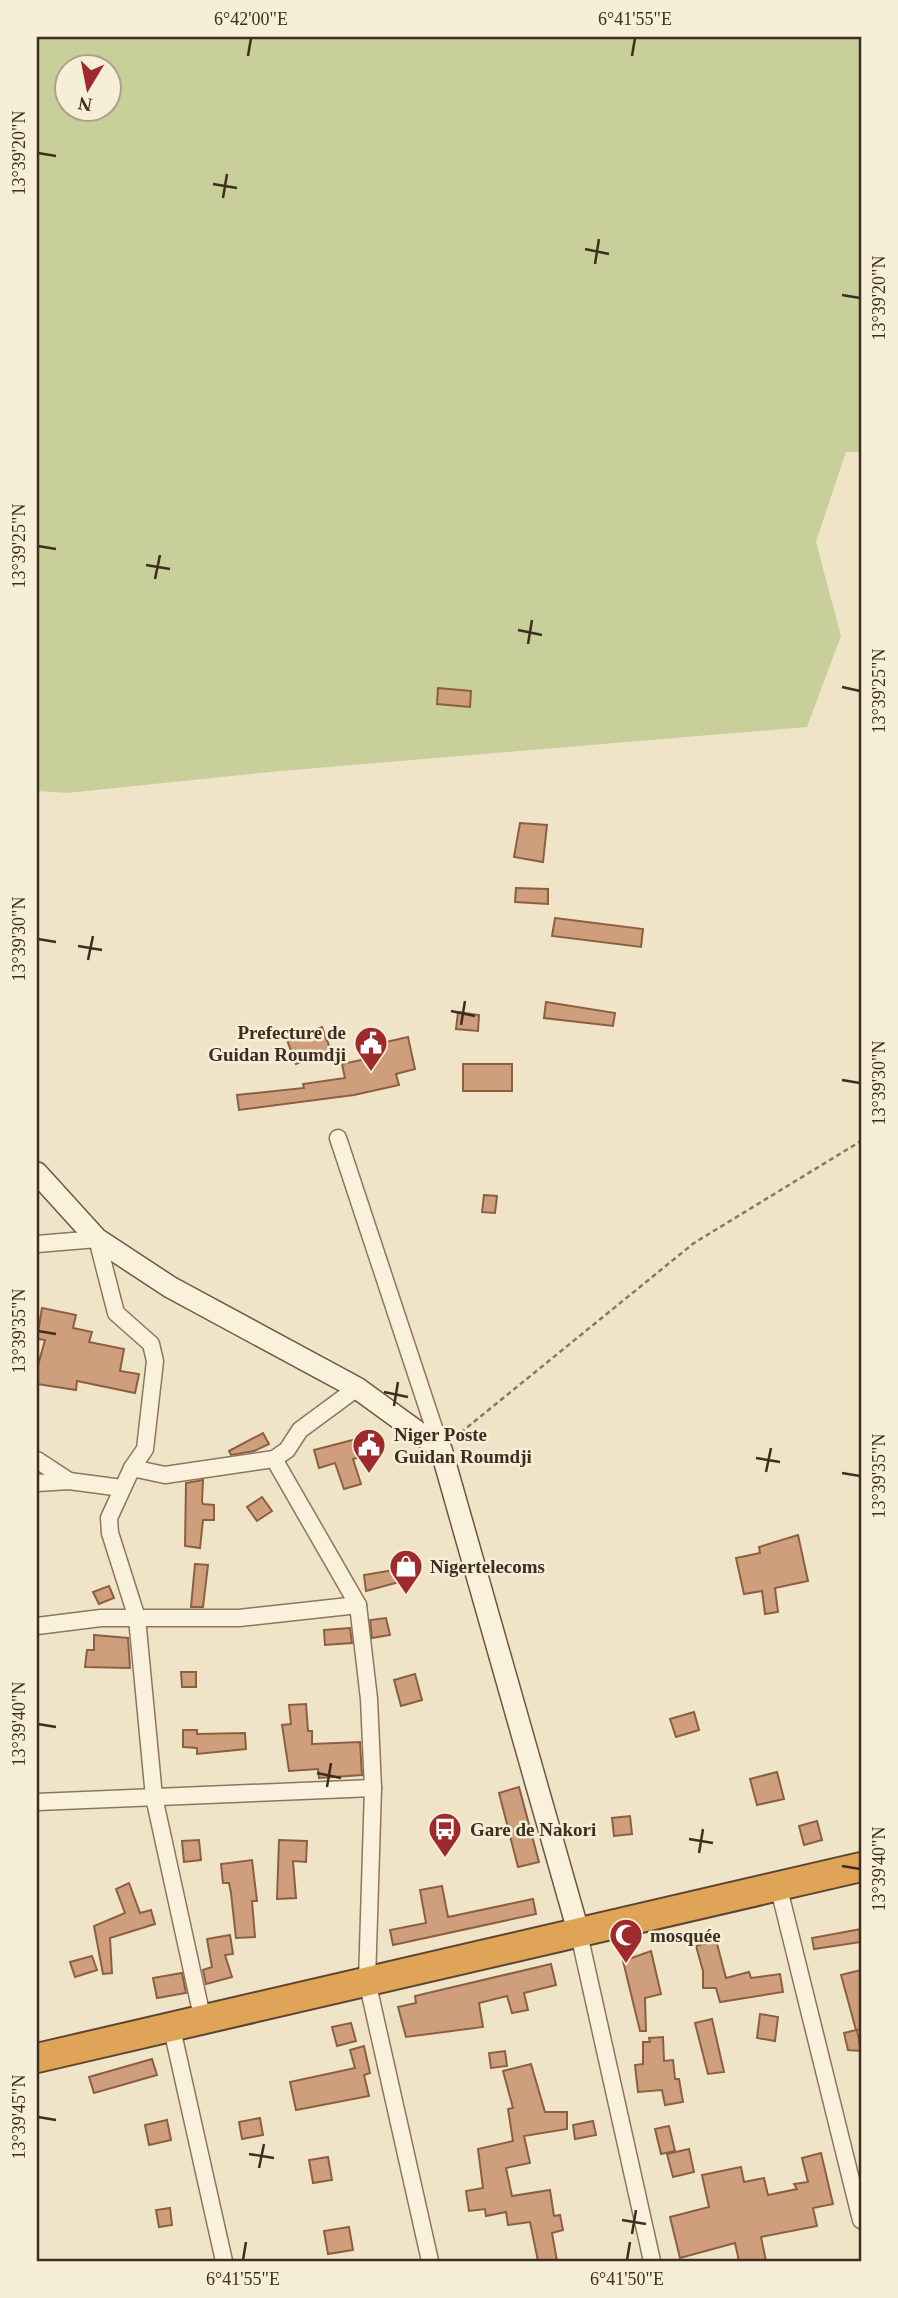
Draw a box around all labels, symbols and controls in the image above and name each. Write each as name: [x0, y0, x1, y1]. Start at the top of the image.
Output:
text: 6°42'00"E: [214, 9, 288, 29]
text: 6°41'55"E: [598, 9, 672, 29]
north arrow: [52, 52, 122, 122]
text: N: [76, 93, 94, 116]
text: 13°39'20"N: [9, 111, 29, 195]
text: 13°39'20"N: [869, 256, 889, 340]
text: 13°39'25"N: [9, 504, 29, 588]
text: 13°39'25"N: [869, 649, 889, 733]
text: 13°39'30"N: [9, 897, 29, 981]
place label: Prefecture de Guidan Roumdji: [208, 1022, 346, 1065]
public building icon: Prefecture de Guidan Roumdji: [352, 1024, 390, 1073]
text: 13°39'30"N: [869, 1041, 889, 1125]
text: 13°39'35"N: [9, 1289, 29, 1373]
place label: Niger Poste Guidan Roumdji: [394, 1424, 532, 1467]
public building icon: Niger Poste Guidan Roumdji: [350, 1426, 388, 1475]
text: 13°39'35"N: [869, 1434, 889, 1518]
shop icon: Nigertelecoms: [387, 1547, 425, 1596]
place label: Nigertelecoms: [430, 1556, 545, 1577]
text: 13°39'40"N: [9, 1682, 29, 1766]
bus stop icon: Gare de Nakori: [426, 1810, 464, 1859]
place label: Gare de Nakori: [470, 1819, 596, 1840]
text: 13°39'40"N: [869, 1827, 889, 1911]
mosque icon: mosquée: [607, 1916, 645, 1965]
place label: mosquée: [650, 1925, 721, 1946]
text: 13°39'45"N: [9, 2075, 29, 2159]
text: 6°41'55"E: [206, 2269, 280, 2289]
text: 6°41'50"E: [590, 2269, 664, 2289]

